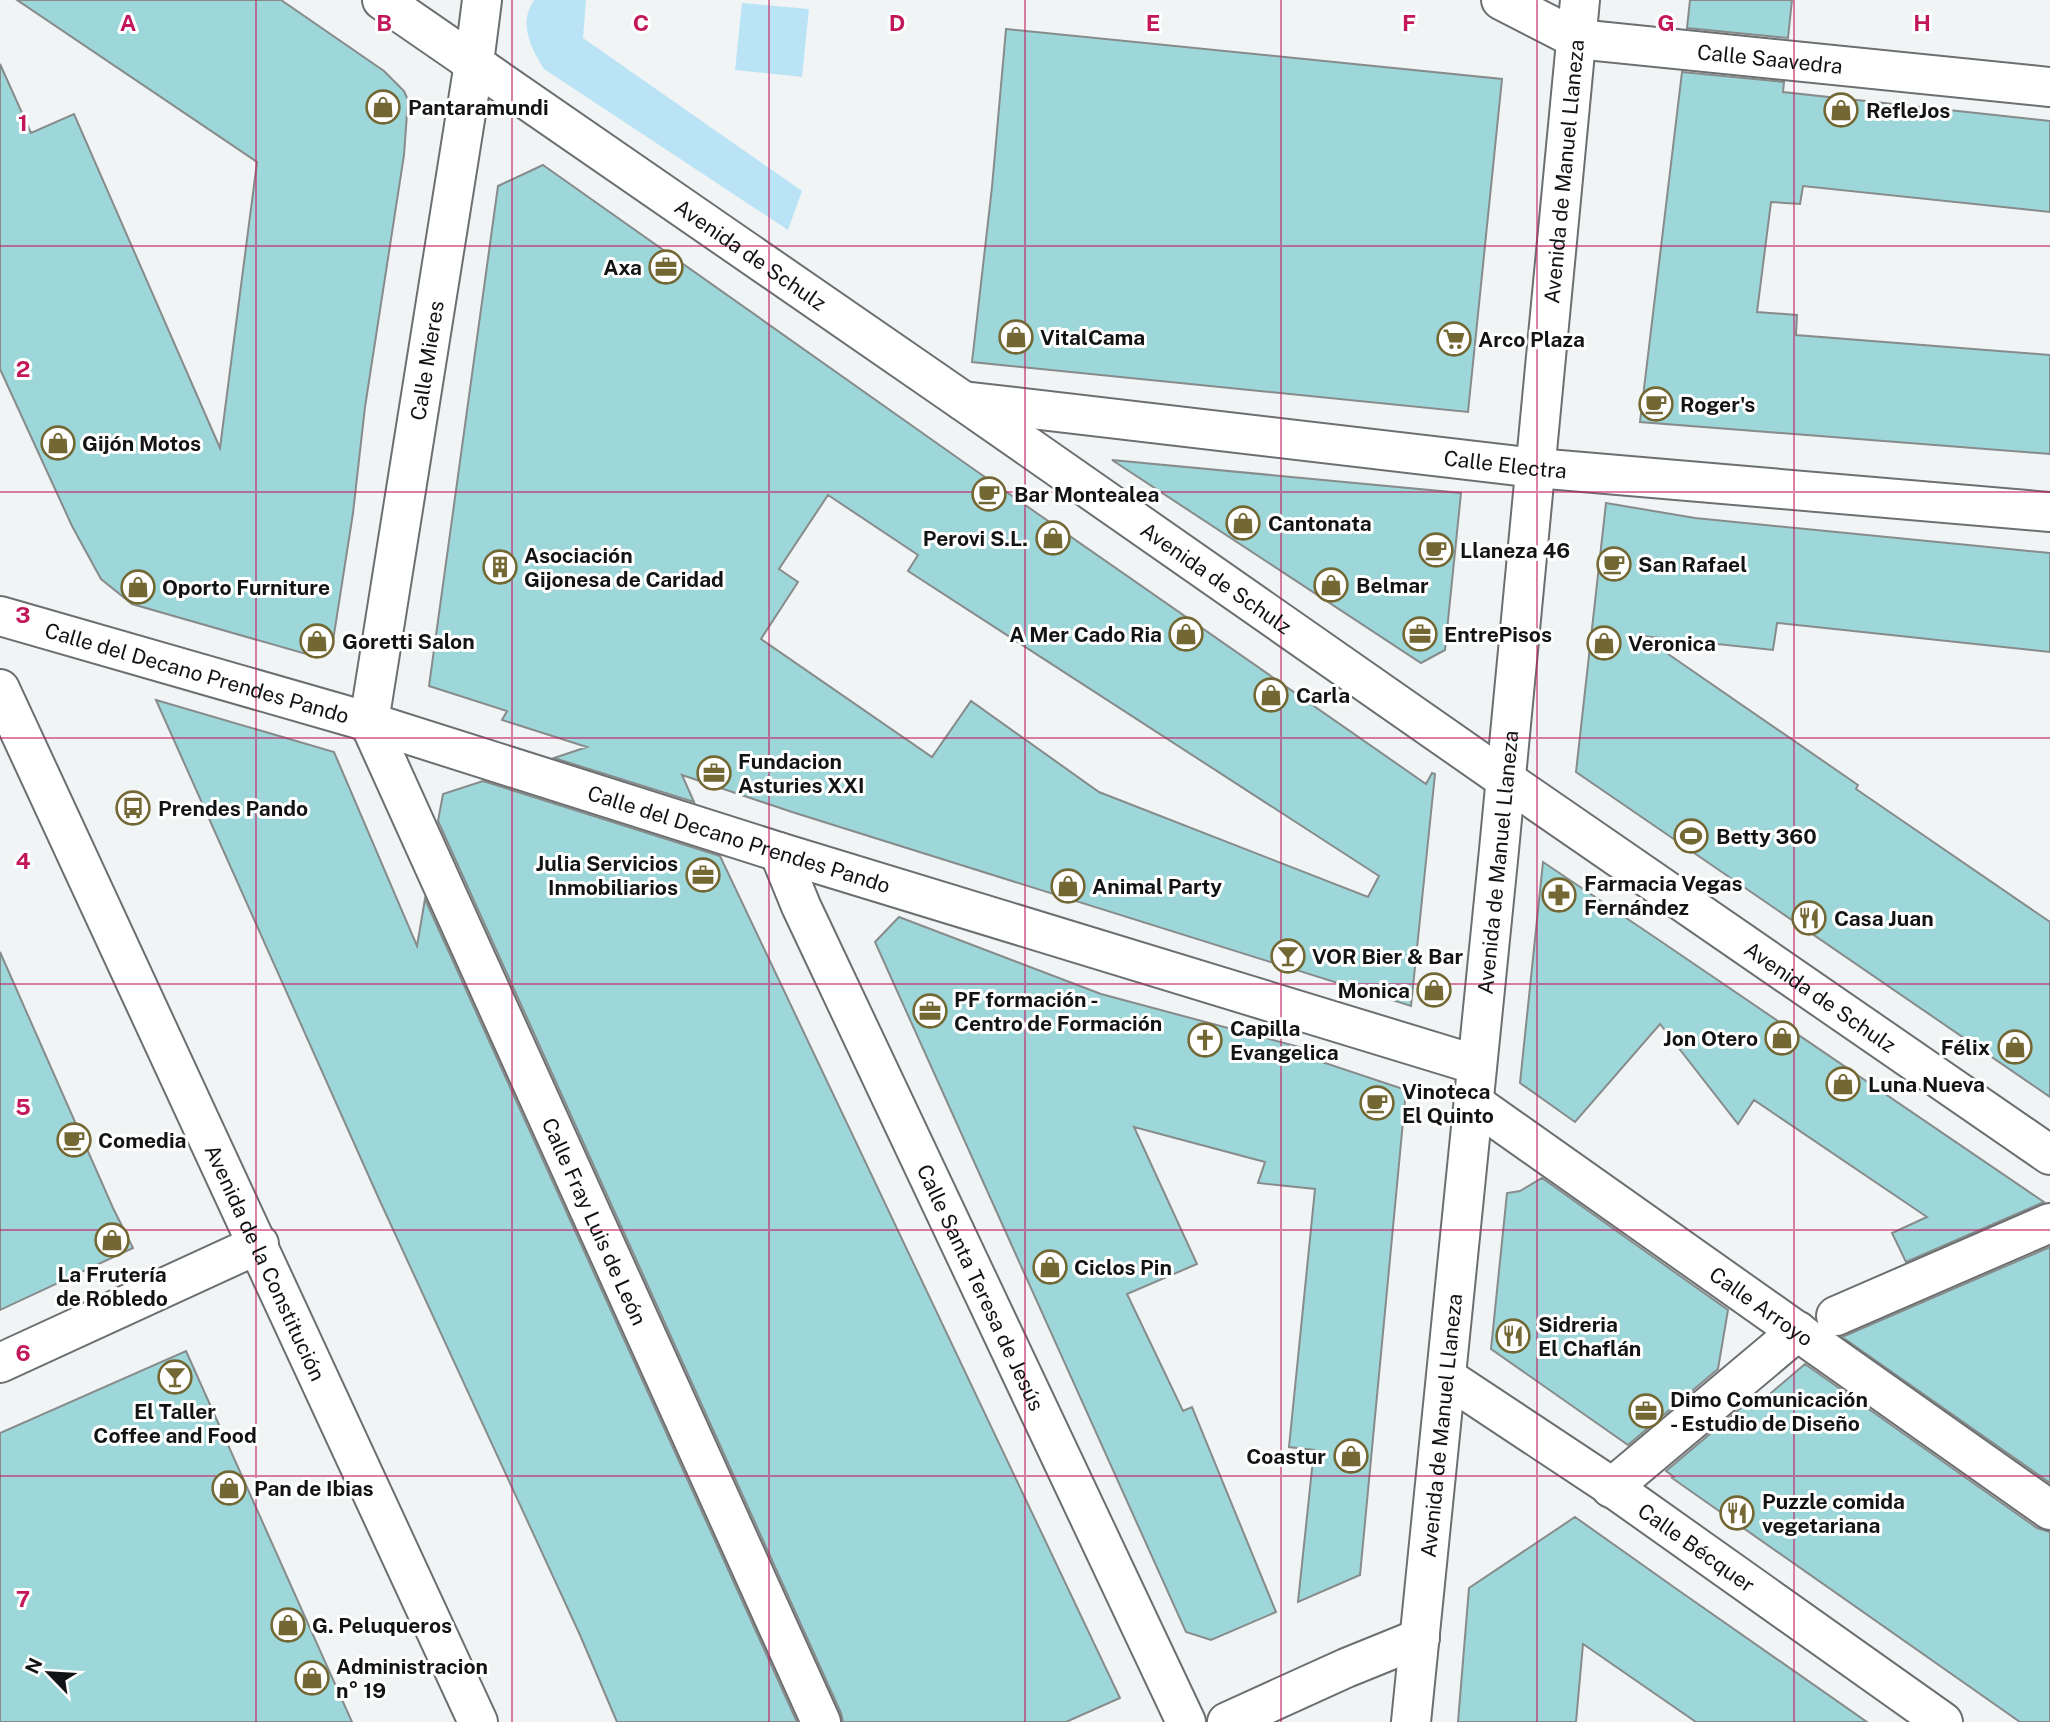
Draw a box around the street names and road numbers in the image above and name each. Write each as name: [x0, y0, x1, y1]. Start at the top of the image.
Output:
street label: Avenida de Manuel Llaneza: [1539, 38, 1589, 305]
street label: Calle Saavedra: [1696, 39, 1844, 78]
street label: Avenida de Schulz: [670, 194, 831, 315]
street label: Calle Mieres: [405, 299, 448, 422]
street label: Calle Electra: [1442, 445, 1568, 483]
street label: Avenida de Schulz: [1136, 517, 1297, 639]
street label: Calle del Decano Prendes Pando: [42, 617, 352, 728]
street label: Avenida de Manuel Llaneza: [1472, 729, 1523, 996]
street label: Calle del Decano Prendes Pando: [585, 780, 893, 898]
street label: Avenida de Schulz: [1740, 936, 1901, 1058]
street label: Calle Fray Luis de León: [537, 1114, 652, 1329]
street label: Avenida de la Constitución: [200, 1140, 331, 1385]
street label: Calle Santa Teresa de Jesús: [912, 1160, 1050, 1415]
street label: Calle Arroyo: [1705, 1261, 1818, 1351]
street label: Avenida de Manuel Llaneza: [1415, 1292, 1467, 1559]
street label: Calle Bécquer: [1633, 1497, 1760, 1597]

